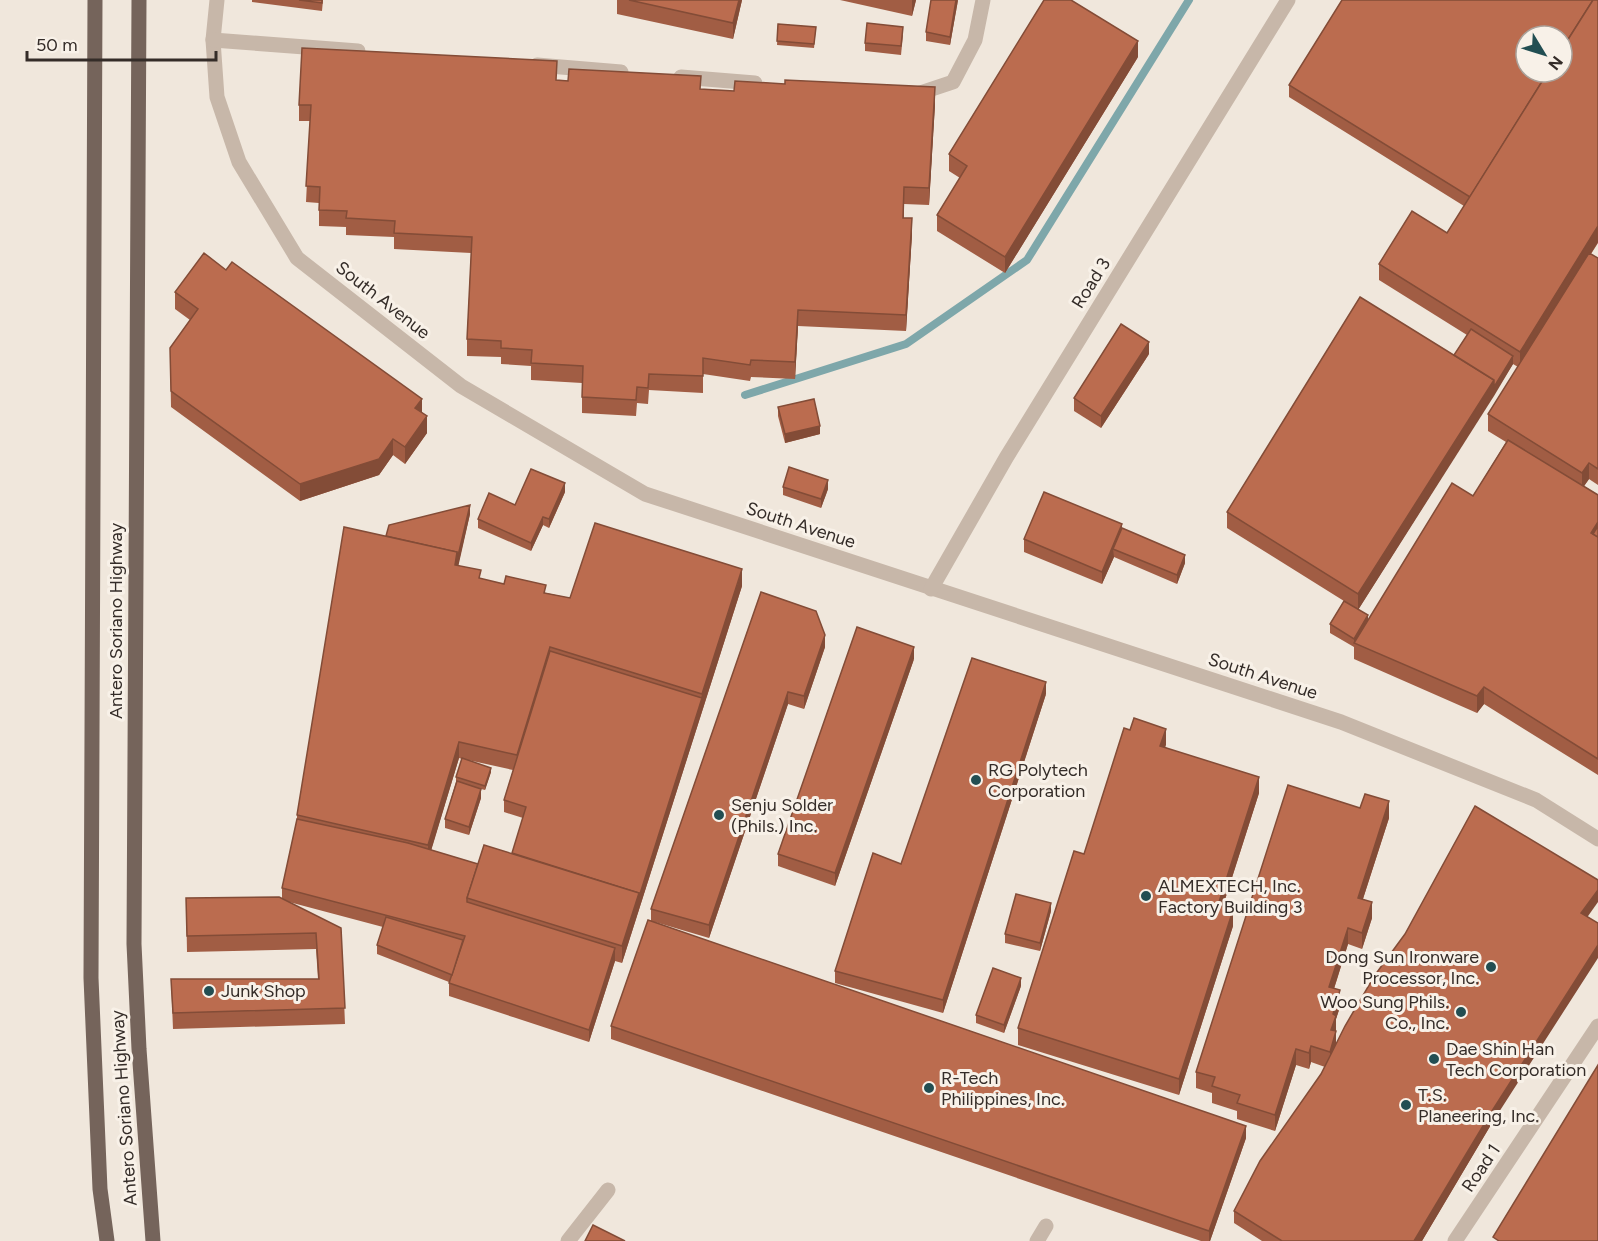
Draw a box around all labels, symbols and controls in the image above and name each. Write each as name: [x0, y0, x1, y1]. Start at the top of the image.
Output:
scale bar: [27, 24, 216, 62]
north arrow: [1514, 24, 1574, 84]
text: 50 m: [36, 34, 78, 56]
text: N: [1544, 52, 1567, 74]
street label: Road 3: [1067, 254, 1115, 312]
street label: South Avenue: [331, 256, 435, 344]
street label: South Avenue: [744, 497, 859, 553]
street label: Antero Soriano Highway: [105, 522, 127, 719]
street label: South Avenue: [1206, 648, 1321, 704]
place label: RG Polytech Corporation: [988, 759, 1088, 802]
marker: RG Polytech Corporation: [969, 773, 983, 787]
place label: Senju Solder (Phils.) Inc.: [731, 794, 833, 837]
marker: Senju Solder (Phils.) Inc.: [712, 808, 726, 822]
place label: ALMEXTECH, Inc. Factory Building 3: [1158, 875, 1303, 918]
marker: ALMEXTECH, Inc. Factory Building 3: [1139, 889, 1153, 903]
place label: Dong Sun Ironware Processor, Inc.: [1325, 946, 1479, 989]
marker: Dong Sun Ironware Processor, Inc.: [1484, 960, 1498, 974]
place label: Junk Shop: [221, 980, 306, 1002]
marker: Junk Shop: [202, 984, 216, 998]
place label: Woo Sung Phils. Co., Inc.: [1320, 991, 1449, 1034]
marker: Woo Sung Phils. Co., Inc.: [1454, 1005, 1468, 1019]
street label: Antero Soriano Highway: [106, 1009, 142, 1207]
place label: Dae Shin Han Tech Corporation: [1446, 1038, 1586, 1081]
marker: Dae Shin Han Tech Corporation: [1427, 1052, 1441, 1066]
place label: R-Tech Philippines, Inc.: [941, 1067, 1064, 1110]
marker: R-Tech Philippines, Inc.: [922, 1081, 936, 1095]
place label: T.S. Planeering, Inc.: [1418, 1084, 1539, 1127]
marker: T.S. Planeering, Inc.: [1399, 1098, 1413, 1112]
street label: Road 1: [1457, 1140, 1505, 1196]

